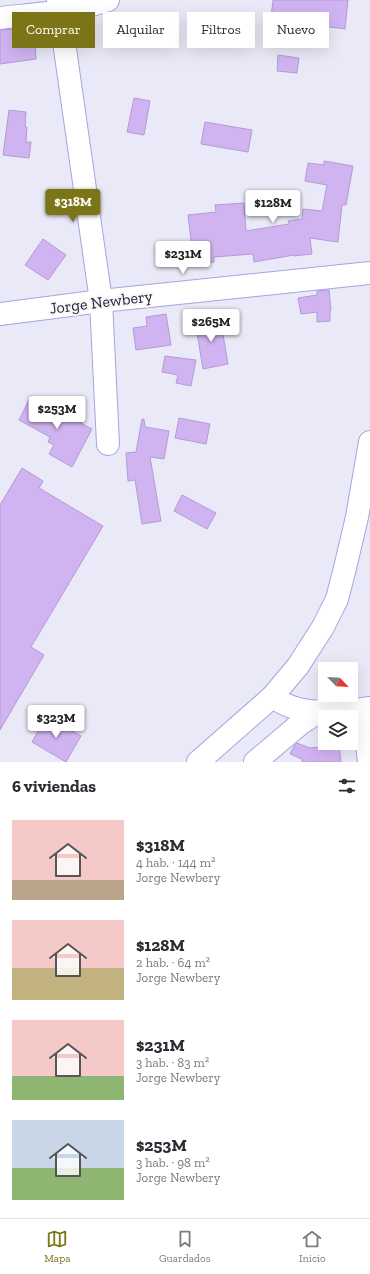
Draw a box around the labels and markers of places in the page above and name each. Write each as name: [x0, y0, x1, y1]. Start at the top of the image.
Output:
pin: $318M: [45, 189, 101, 223]
pin: $128M: [245, 190, 301, 224]
pin: $231M: [155, 241, 211, 275]
pin: $265M: [183, 309, 239, 343]
pin: $253M: [29, 396, 85, 430]
pin: $323M: [28, 705, 84, 739]

